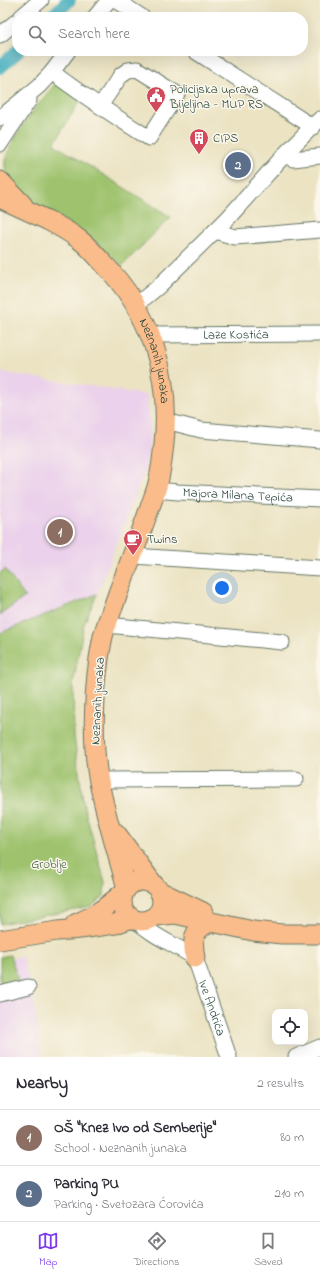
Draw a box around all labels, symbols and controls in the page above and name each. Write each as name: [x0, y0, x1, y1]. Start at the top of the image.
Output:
search box: [12, 12, 308, 56]
icon: search: [26, 23, 48, 45]
text: Search here: [58, 23, 130, 45]
place label: Policijska uprava Bijeljina - MUP RS: [169, 80, 263, 114]
public building icon: Policijska uprava Bijeljina - MUP RS: [145, 85, 167, 113]
building icon: CIPS: [188, 127, 210, 155]
place label: CIPS: [213, 129, 238, 148]
pin: 2: [225, 150, 251, 180]
street label: Neznanih junaka: [134, 315, 174, 404]
street label: Laze Kostića: [203, 325, 269, 344]
street label: Majora Milana Tepića: [182, 483, 293, 507]
pin: 1: [47, 517, 73, 547]
cafe icon: Twins: [122, 528, 144, 556]
place label: Twins: [147, 530, 178, 549]
your location: [212, 578, 232, 598]
street label: Neznanih junaka: [86, 657, 110, 745]
park label: Groblje: [31, 855, 67, 874]
street label: Ive Andrića: [194, 977, 231, 1039]
map controls: [272, 1009, 308, 1045]
button: locate: [272, 1009, 308, 1045]
text: Nearby: [16, 1071, 68, 1096]
text: 2 results: [257, 1074, 304, 1093]
text: OŠ "Knez Ivo od Semberije": [54, 1117, 216, 1139]
text: 1: [27, 1128, 31, 1147]
text: 80 m: [280, 1128, 304, 1147]
text: School · Neznanih junaka: [54, 1139, 187, 1158]
text: Parking PU: [54, 1173, 119, 1195]
text: 2: [26, 1184, 32, 1203]
text: 210 m: [274, 1184, 304, 1203]
text: Parking · Svetozara Ćorovića: [54, 1195, 204, 1214]
tab: Map: [37, 1230, 59, 1270]
tab: Directions: [134, 1230, 180, 1270]
tab: Saved: [254, 1230, 283, 1270]

